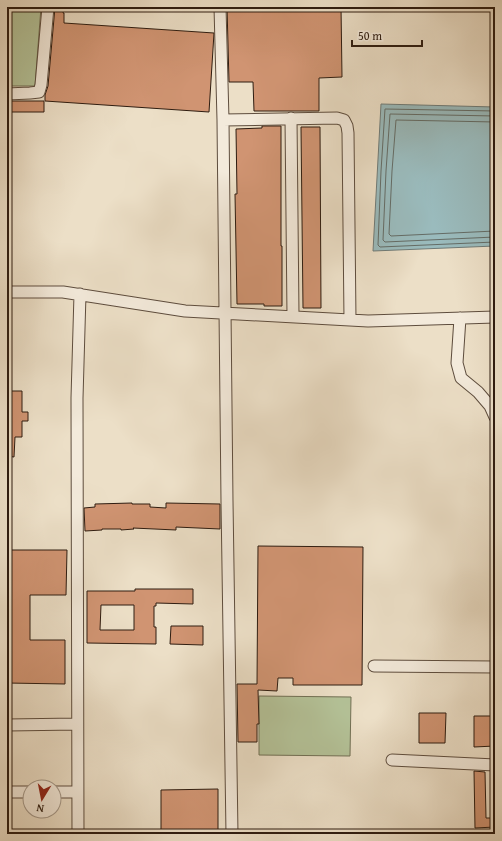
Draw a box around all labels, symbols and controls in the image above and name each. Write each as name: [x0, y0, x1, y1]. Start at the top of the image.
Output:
scale bar: [352, 22, 422, 48]
text: 50 m: [358, 27, 382, 44]
north arrow: [22, 779, 62, 819]
text: N: [35, 800, 45, 817]

